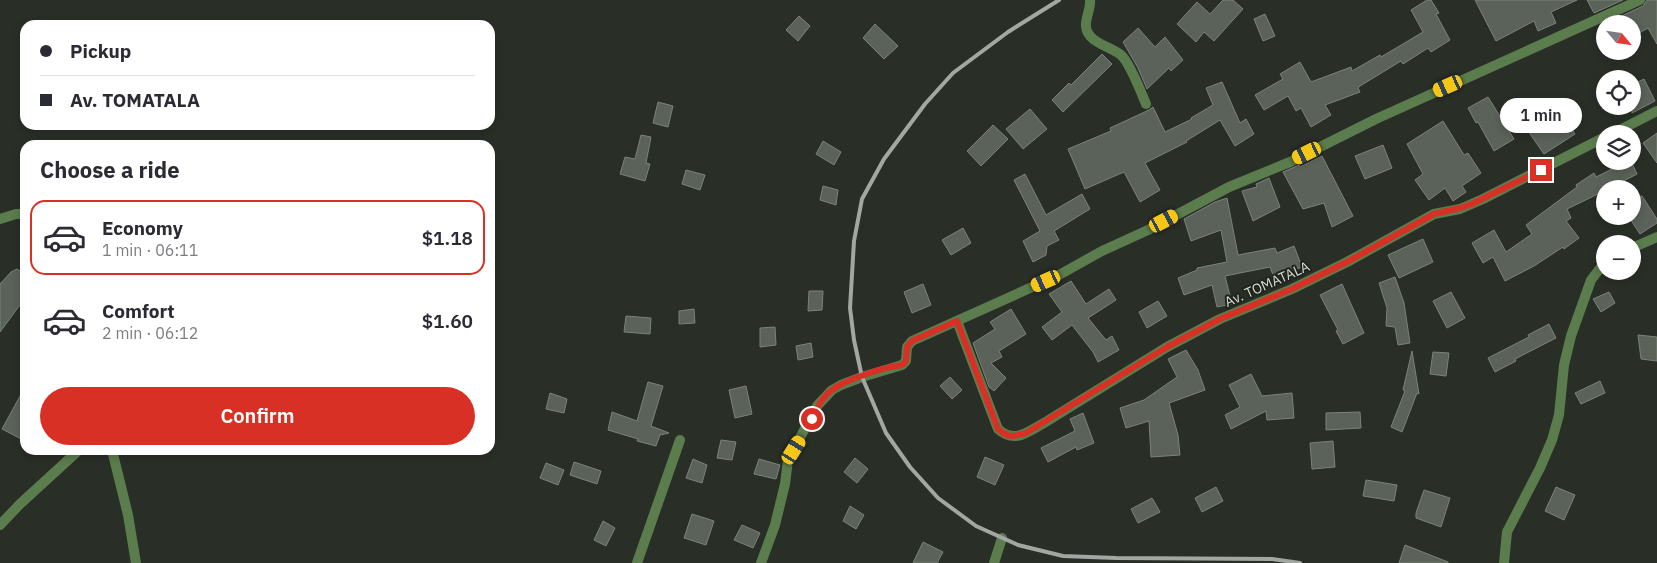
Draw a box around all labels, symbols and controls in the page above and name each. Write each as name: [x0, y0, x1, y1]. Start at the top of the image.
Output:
north arrow: [1596, 15, 1641, 60]
map controls: [1596, 15, 1641, 280]
text: Pickup: [70, 39, 131, 63]
button: locate: [1596, 70, 1641, 115]
car: [1431, 73, 1464, 99]
text: Av. TOMATALA: [70, 88, 200, 112]
callout: 1 min: [1500, 98, 1582, 132]
text: 1 min: [1520, 105, 1562, 125]
button: layers: [1596, 125, 1641, 170]
car: [1290, 140, 1323, 166]
text: Choose a ride: [40, 155, 180, 184]
route end: [1530, 159, 1552, 181]
button: +: [1596, 180, 1641, 225]
car: [1147, 207, 1180, 235]
icon: car: [42, 215, 87, 260]
text: Economy: [102, 216, 183, 240]
text: $1.18: [422, 226, 473, 250]
button: −: [1596, 235, 1641, 280]
text: 1 min · 06:11: [102, 240, 198, 260]
street label: Av. TOMATALA: [1222, 257, 1312, 311]
car: [1029, 268, 1062, 294]
icon: car: [42, 298, 87, 343]
text: Comfort: [102, 299, 175, 323]
text: $1.60: [422, 309, 473, 333]
text: 2 min · 06:12: [102, 323, 198, 343]
button: Confirm: [40, 387, 475, 445]
route start: [801, 408, 823, 430]
car: [779, 433, 808, 467]

